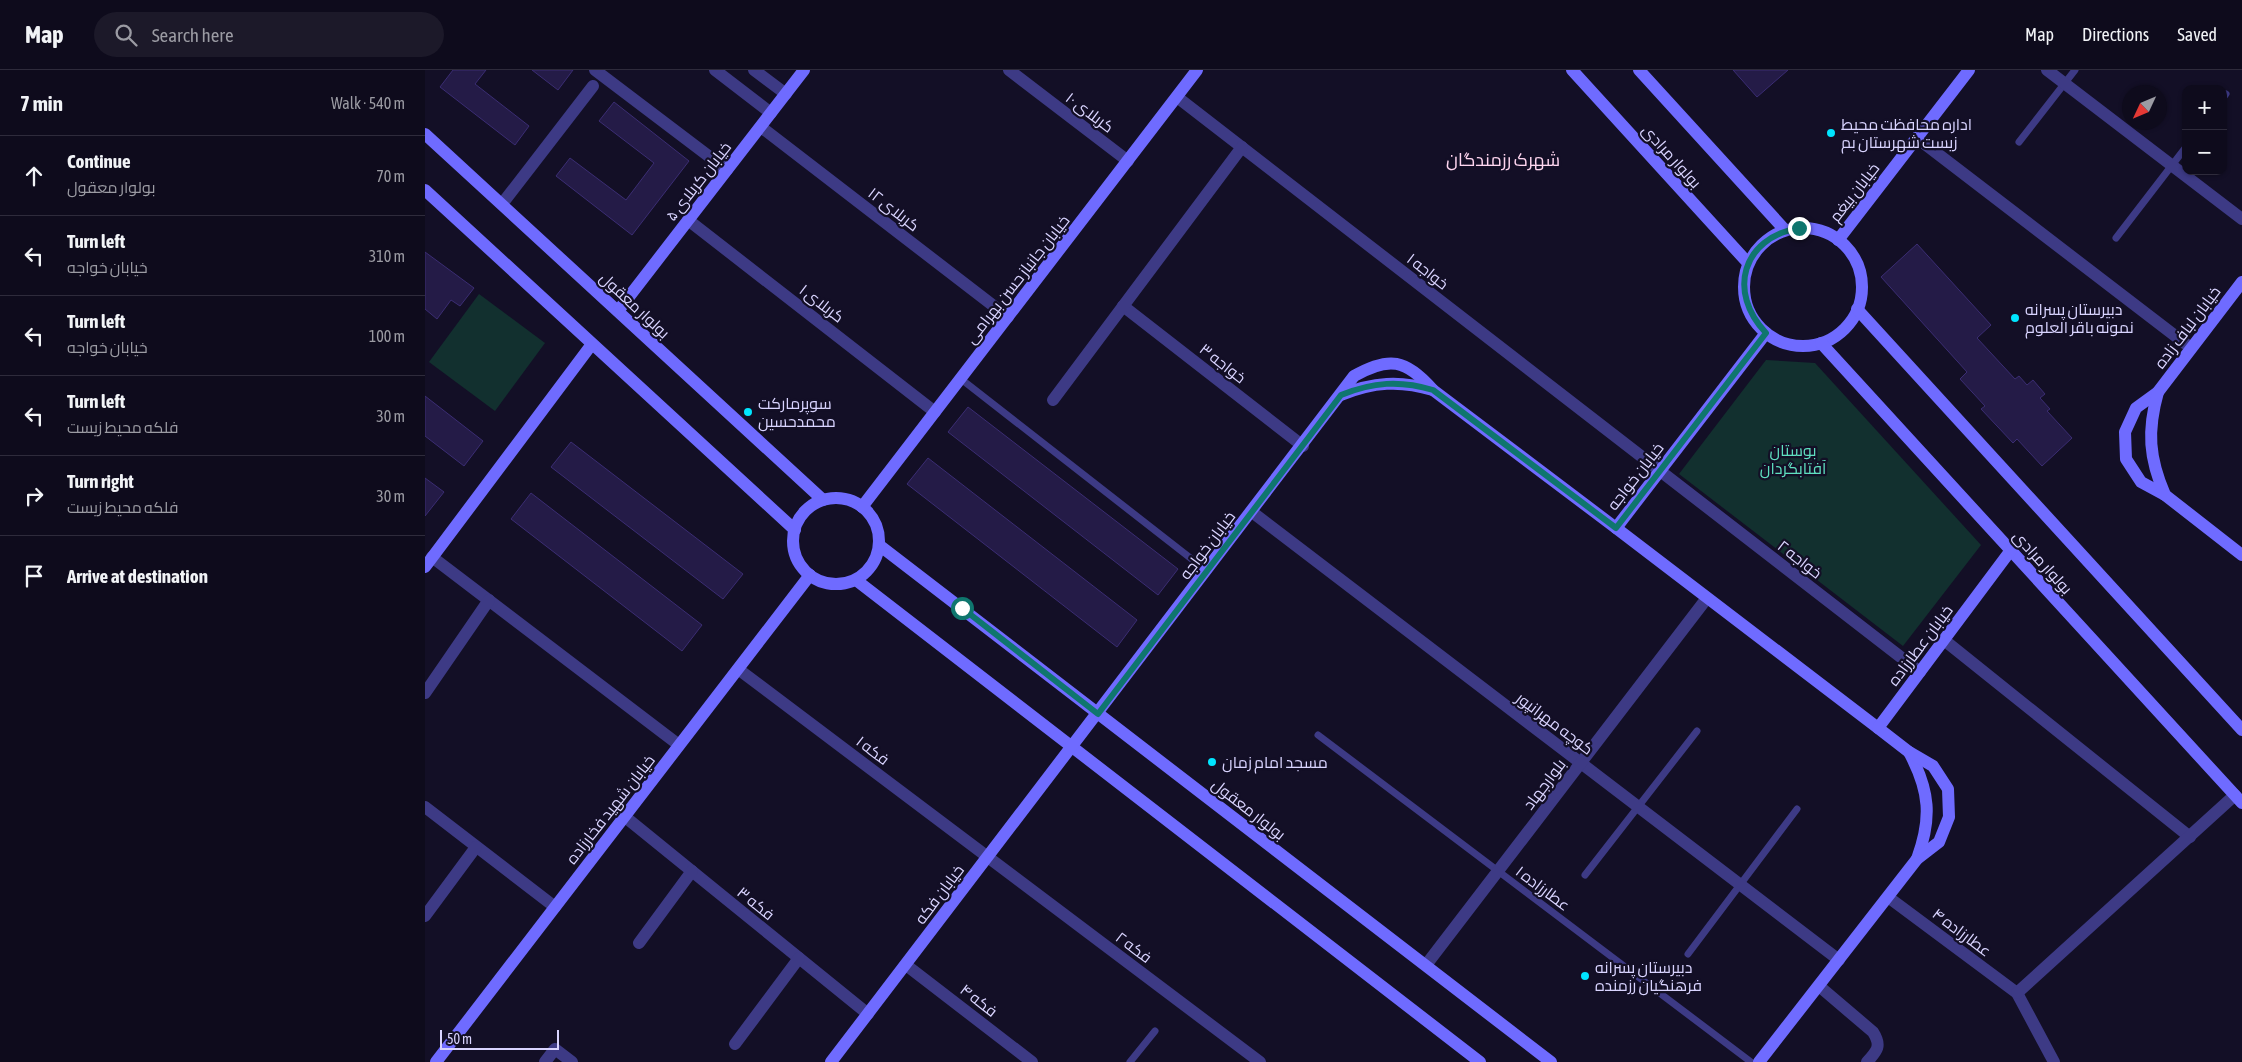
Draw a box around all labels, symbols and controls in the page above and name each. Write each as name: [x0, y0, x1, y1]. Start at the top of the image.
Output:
search box: [94, 12, 444, 57]
text: Map: [25, 21, 64, 48]
icon: search: [112, 21, 140, 49]
text: Search here: [152, 24, 234, 46]
text: Map: [2025, 24, 2054, 45]
text: Directions: [2082, 24, 2149, 45]
text: Saved: [2177, 24, 2217, 45]
north arrow: [2122, 85, 2167, 130]
map controls: [2182, 85, 2227, 175]
button: +: [2182, 85, 2227, 130]
street label: کربلای ۱۰: [1061, 88, 1117, 137]
text: 7 min: [20, 91, 63, 115]
text: Walk · 540 m: [331, 94, 405, 112]
place label: اداره محافظت محیط زیست شهرستان بم: [1841, 115, 1972, 154]
street label: بولوار مرادی: [1637, 121, 1705, 193]
marker: اداره محافظت محیط زیست شهرستان بم: [1825, 127, 1837, 139]
button: −: [2182, 130, 2227, 175]
street label: خیابان کربلای ۵: [662, 138, 736, 225]
district label: شهرک رزمندگان: [1446, 149, 1560, 171]
text: Continue: [67, 150, 131, 172]
street label: خیابان بیغم: [1825, 159, 1885, 227]
icon: ahead: [20, 162, 48, 190]
text: 70 m: [376, 167, 405, 185]
text: بولوار معقول: [67, 178, 155, 196]
street label: کربلای ۱۲: [864, 184, 923, 236]
street label: خیابان جانباز حسن بهرامی: [961, 211, 1074, 348]
route end: [1788, 217, 1811, 240]
text: Turn left: [67, 230, 125, 252]
icon: left: [20, 242, 48, 270]
text: 310 m: [369, 247, 405, 265]
street label: خواجه ۱: [1403, 249, 1452, 294]
text: خیابان خواجه: [67, 258, 148, 276]
street label: بولوار معقول: [595, 268, 673, 343]
street label: کربلای ۱: [795, 280, 848, 327]
street label: خیابان لباف زاده: [2150, 282, 2225, 373]
place label: دبیرستان پسرانه نمونه باقر العلوم: [2025, 300, 2134, 339]
text: Turn left: [67, 310, 125, 332]
marker: دبیرستان پسرانه نمونه باقر العلوم: [2009, 312, 2021, 324]
icon: left: [20, 322, 48, 350]
text: 100 m: [369, 327, 405, 345]
text: خیابان خواجه: [67, 338, 148, 356]
street label: خواجه ۳: [1196, 339, 1250, 387]
text: Turn left: [67, 390, 125, 412]
place label: سوپرمارکت محمدحسین: [758, 394, 836, 432]
icon: left: [20, 402, 48, 430]
marker: سوپرمارکت محمدحسین: [742, 406, 754, 418]
text: 30 m: [376, 407, 405, 425]
text: فلکه محیط زیست: [67, 418, 178, 436]
street label: خیابان خواجه: [1603, 439, 1669, 515]
park label: بوستان آفتابگردان: [1760, 441, 1827, 479]
text: Turn right: [67, 470, 134, 492]
icon: right: [20, 482, 48, 510]
text: 30 m: [376, 487, 405, 505]
text: فلکه محیط زیست: [67, 498, 178, 516]
street label: خیابان خواجه: [1176, 507, 1240, 584]
street label: بولوار مرادی: [2008, 527, 2076, 599]
street label: خواجه ۲: [1774, 536, 1826, 583]
icon: arrive: [20, 562, 48, 590]
text: Arrive at destination: [67, 565, 208, 587]
route start: [951, 597, 974, 620]
street label: خیابان عطارزاده: [1884, 601, 1958, 690]
street label: کوچه مهرانپور: [1510, 688, 1597, 760]
street label: فکه ۱: [853, 732, 893, 768]
street label: خیابان شهید فخارزاده: [562, 751, 660, 868]
place label: مسجد امام زمان: [1222, 753, 1328, 774]
street label: بلوارجهاد: [1519, 755, 1570, 814]
marker: مسجد امام زمان: [1206, 756, 1218, 768]
street label: بولوار معقول: [1207, 775, 1289, 845]
street label: خیابان فکه: [911, 861, 969, 928]
street label: عطارزاده ۱: [1512, 862, 1574, 915]
street label: فکه ۳: [734, 883, 778, 923]
street label: عطارزاده ۴: [1929, 904, 1995, 961]
street label: فکه ۲: [1113, 928, 1155, 966]
place label: دبیرستان پسرانه فرهنگیان رزمنده: [1595, 958, 1702, 996]
marker: دبیرستان پسرانه فرهنگیان رزمنده: [1579, 970, 1591, 982]
street label: فکه ۴: [957, 980, 1001, 1020]
scale bar: [440, 1027, 559, 1050]
text: 50 m: [447, 1031, 472, 1047]

